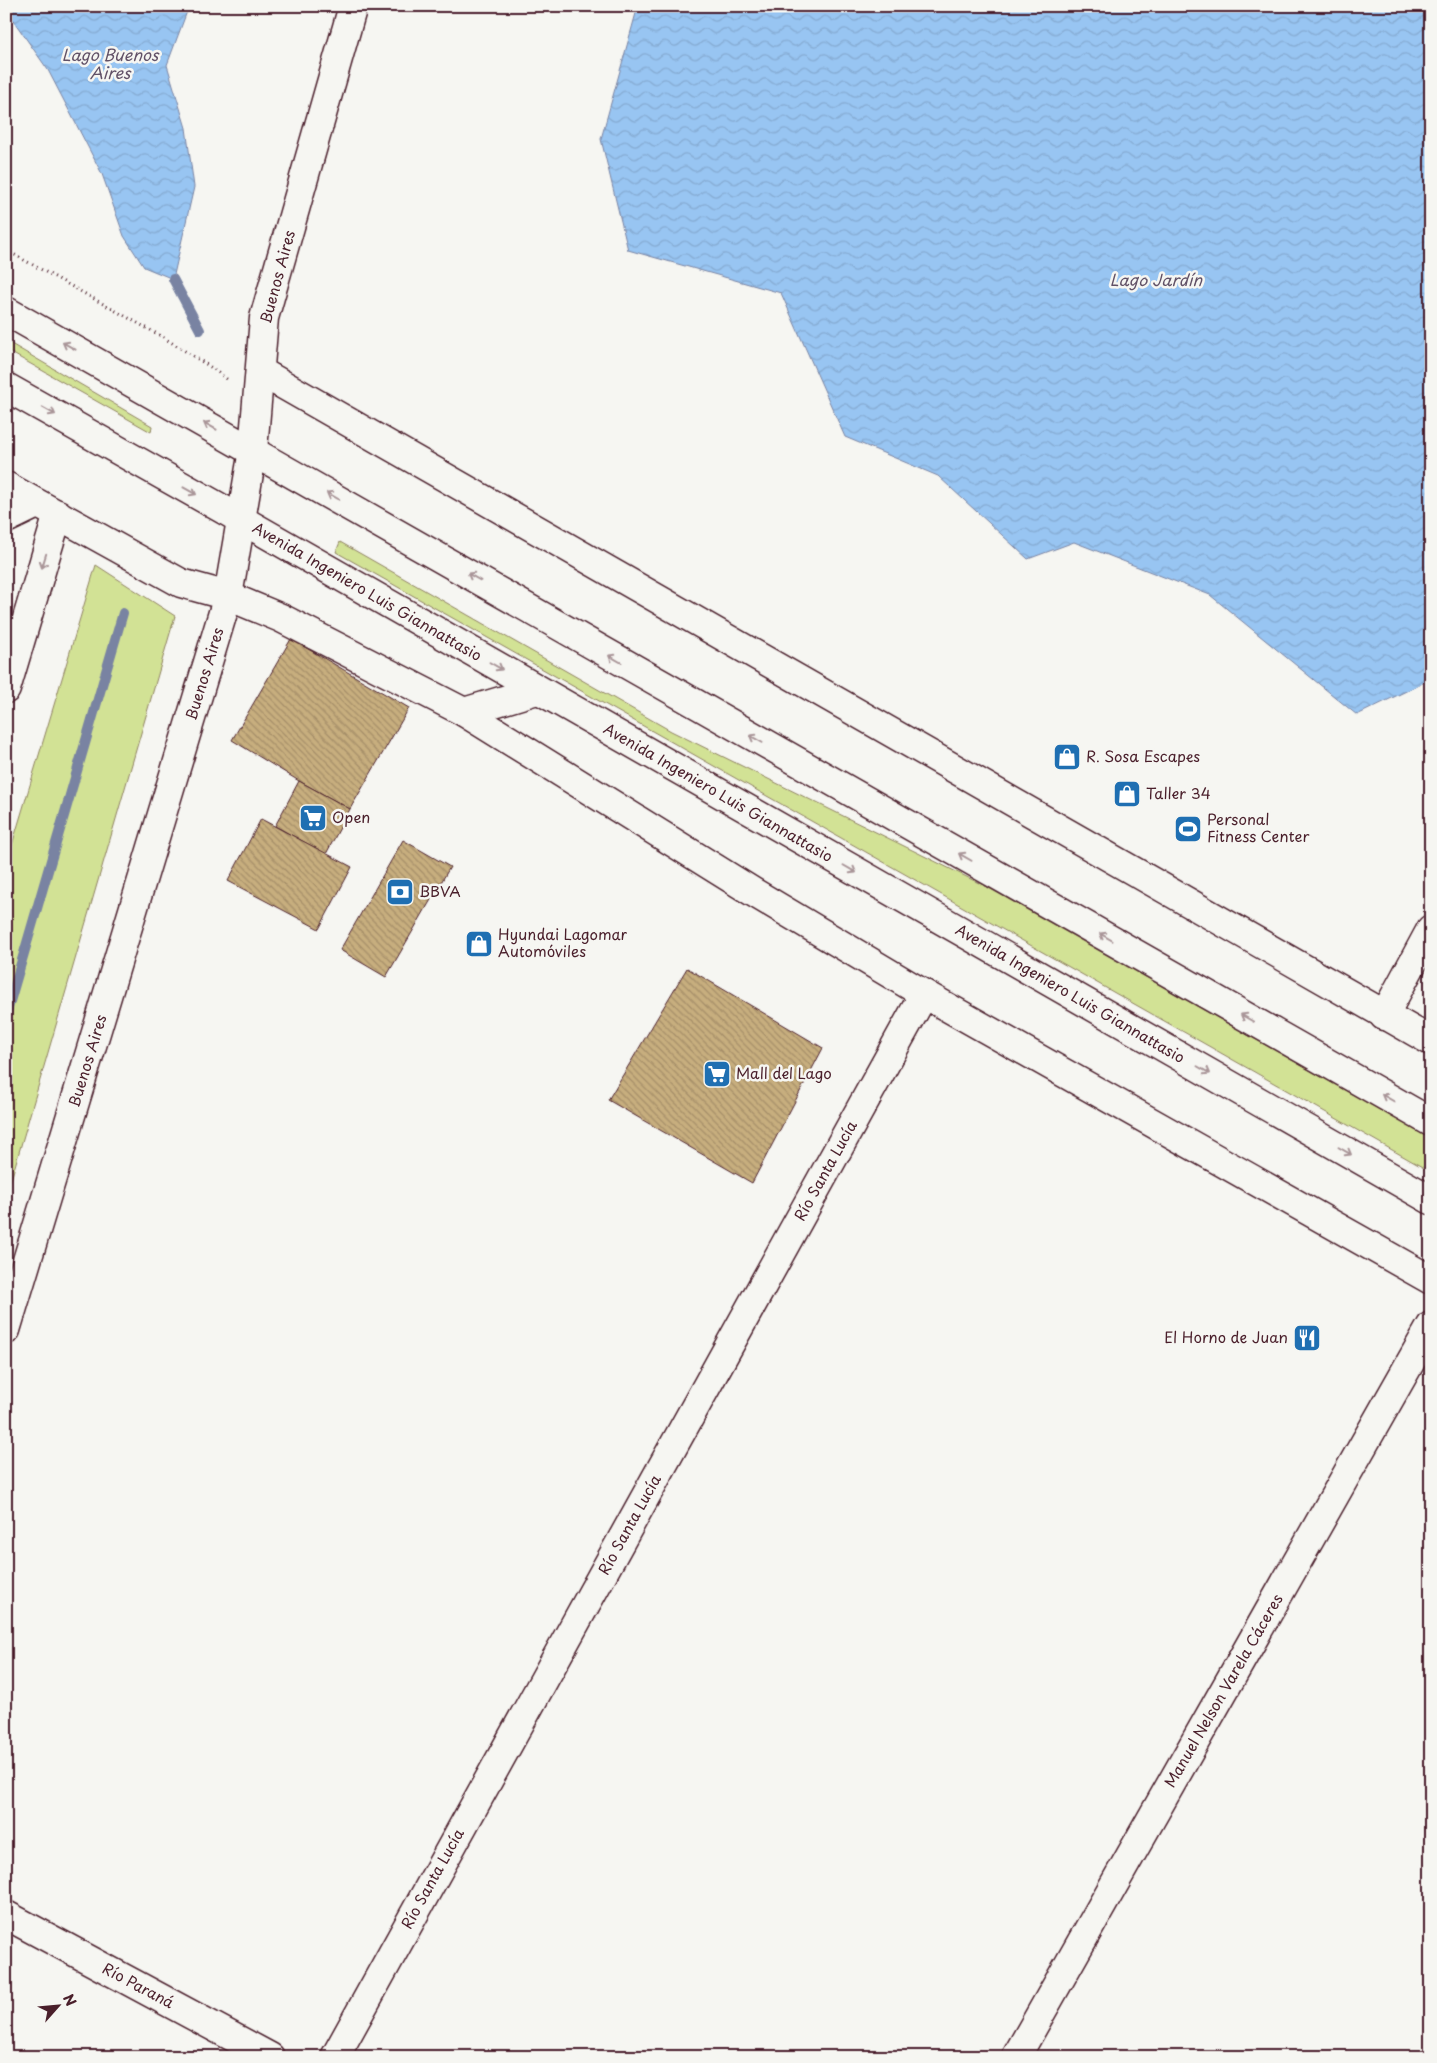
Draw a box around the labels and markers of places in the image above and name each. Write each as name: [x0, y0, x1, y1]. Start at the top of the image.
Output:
shop icon: R. Sosa Escapes: [1052, 742, 1082, 772]
place label: R. Sosa Escapes: [1086, 744, 1200, 767]
shop icon: Taller 34: [1112, 779, 1142, 809]
place label: Taller 34: [1146, 781, 1211, 804]
supermarket icon: Open: [298, 803, 328, 833]
place label: Open: [332, 805, 370, 828]
place label: Personal Fitness Center: [1207, 807, 1310, 847]
sports icon: Personal Fitness Center: [1173, 814, 1203, 844]
bank icon: BBVA: [385, 877, 415, 907]
place label: BBVA: [419, 879, 461, 902]
place label: Hyundai Lagomar Automóviles: [498, 922, 628, 962]
shop icon: Hyundai Lagomar Automóviles: [464, 929, 494, 959]
supermarket icon: Mall del Lago: [702, 1059, 732, 1089]
place label: Mall del Lago: [736, 1061, 832, 1084]
restaurant icon: El Horno de Juan: [1292, 1323, 1322, 1353]
place label: El Horno de Juan: [1164, 1325, 1288, 1348]

